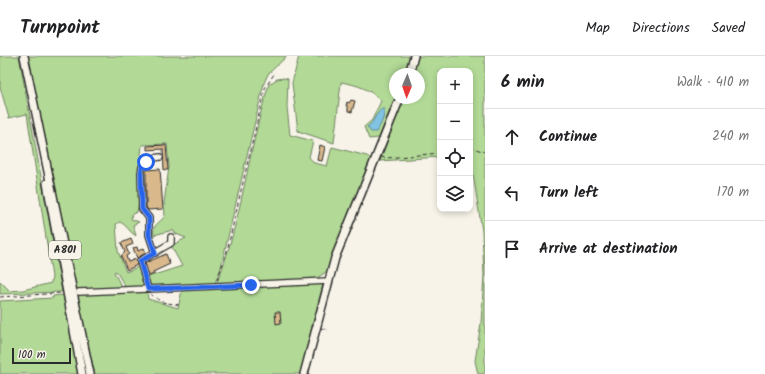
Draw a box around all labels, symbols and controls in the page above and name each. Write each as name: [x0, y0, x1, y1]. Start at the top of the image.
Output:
text: Turnpoint: [20, 13, 100, 43]
text: Map: [585, 17, 610, 39]
text: Directions: [632, 17, 690, 39]
text: Saved: [712, 17, 745, 39]
north arrow: [389, 68, 425, 104]
map controls: [437, 68, 473, 212]
button: +: [437, 68, 473, 104]
text: 6 min: [501, 69, 545, 96]
text: Walk · 410 m: [677, 72, 749, 93]
button: −: [437, 104, 473, 140]
text: Continue: [539, 125, 597, 149]
icon: ahead: [501, 126, 523, 148]
text: 240 m: [712, 126, 749, 147]
button: locate: [437, 140, 473, 176]
route start: [137, 153, 155, 171]
button: layers: [437, 176, 473, 212]
text: Turn left: [539, 181, 599, 205]
icon: left: [501, 182, 523, 204]
text: 170 m: [717, 182, 749, 203]
text: Arrive at destination: [539, 237, 678, 261]
icon: arrive: [501, 238, 523, 260]
road number: A801: [49, 241, 81, 259]
route end: [242, 276, 260, 294]
scale bar: [12, 346, 71, 365]
text: 100 m: [18, 346, 46, 364]

